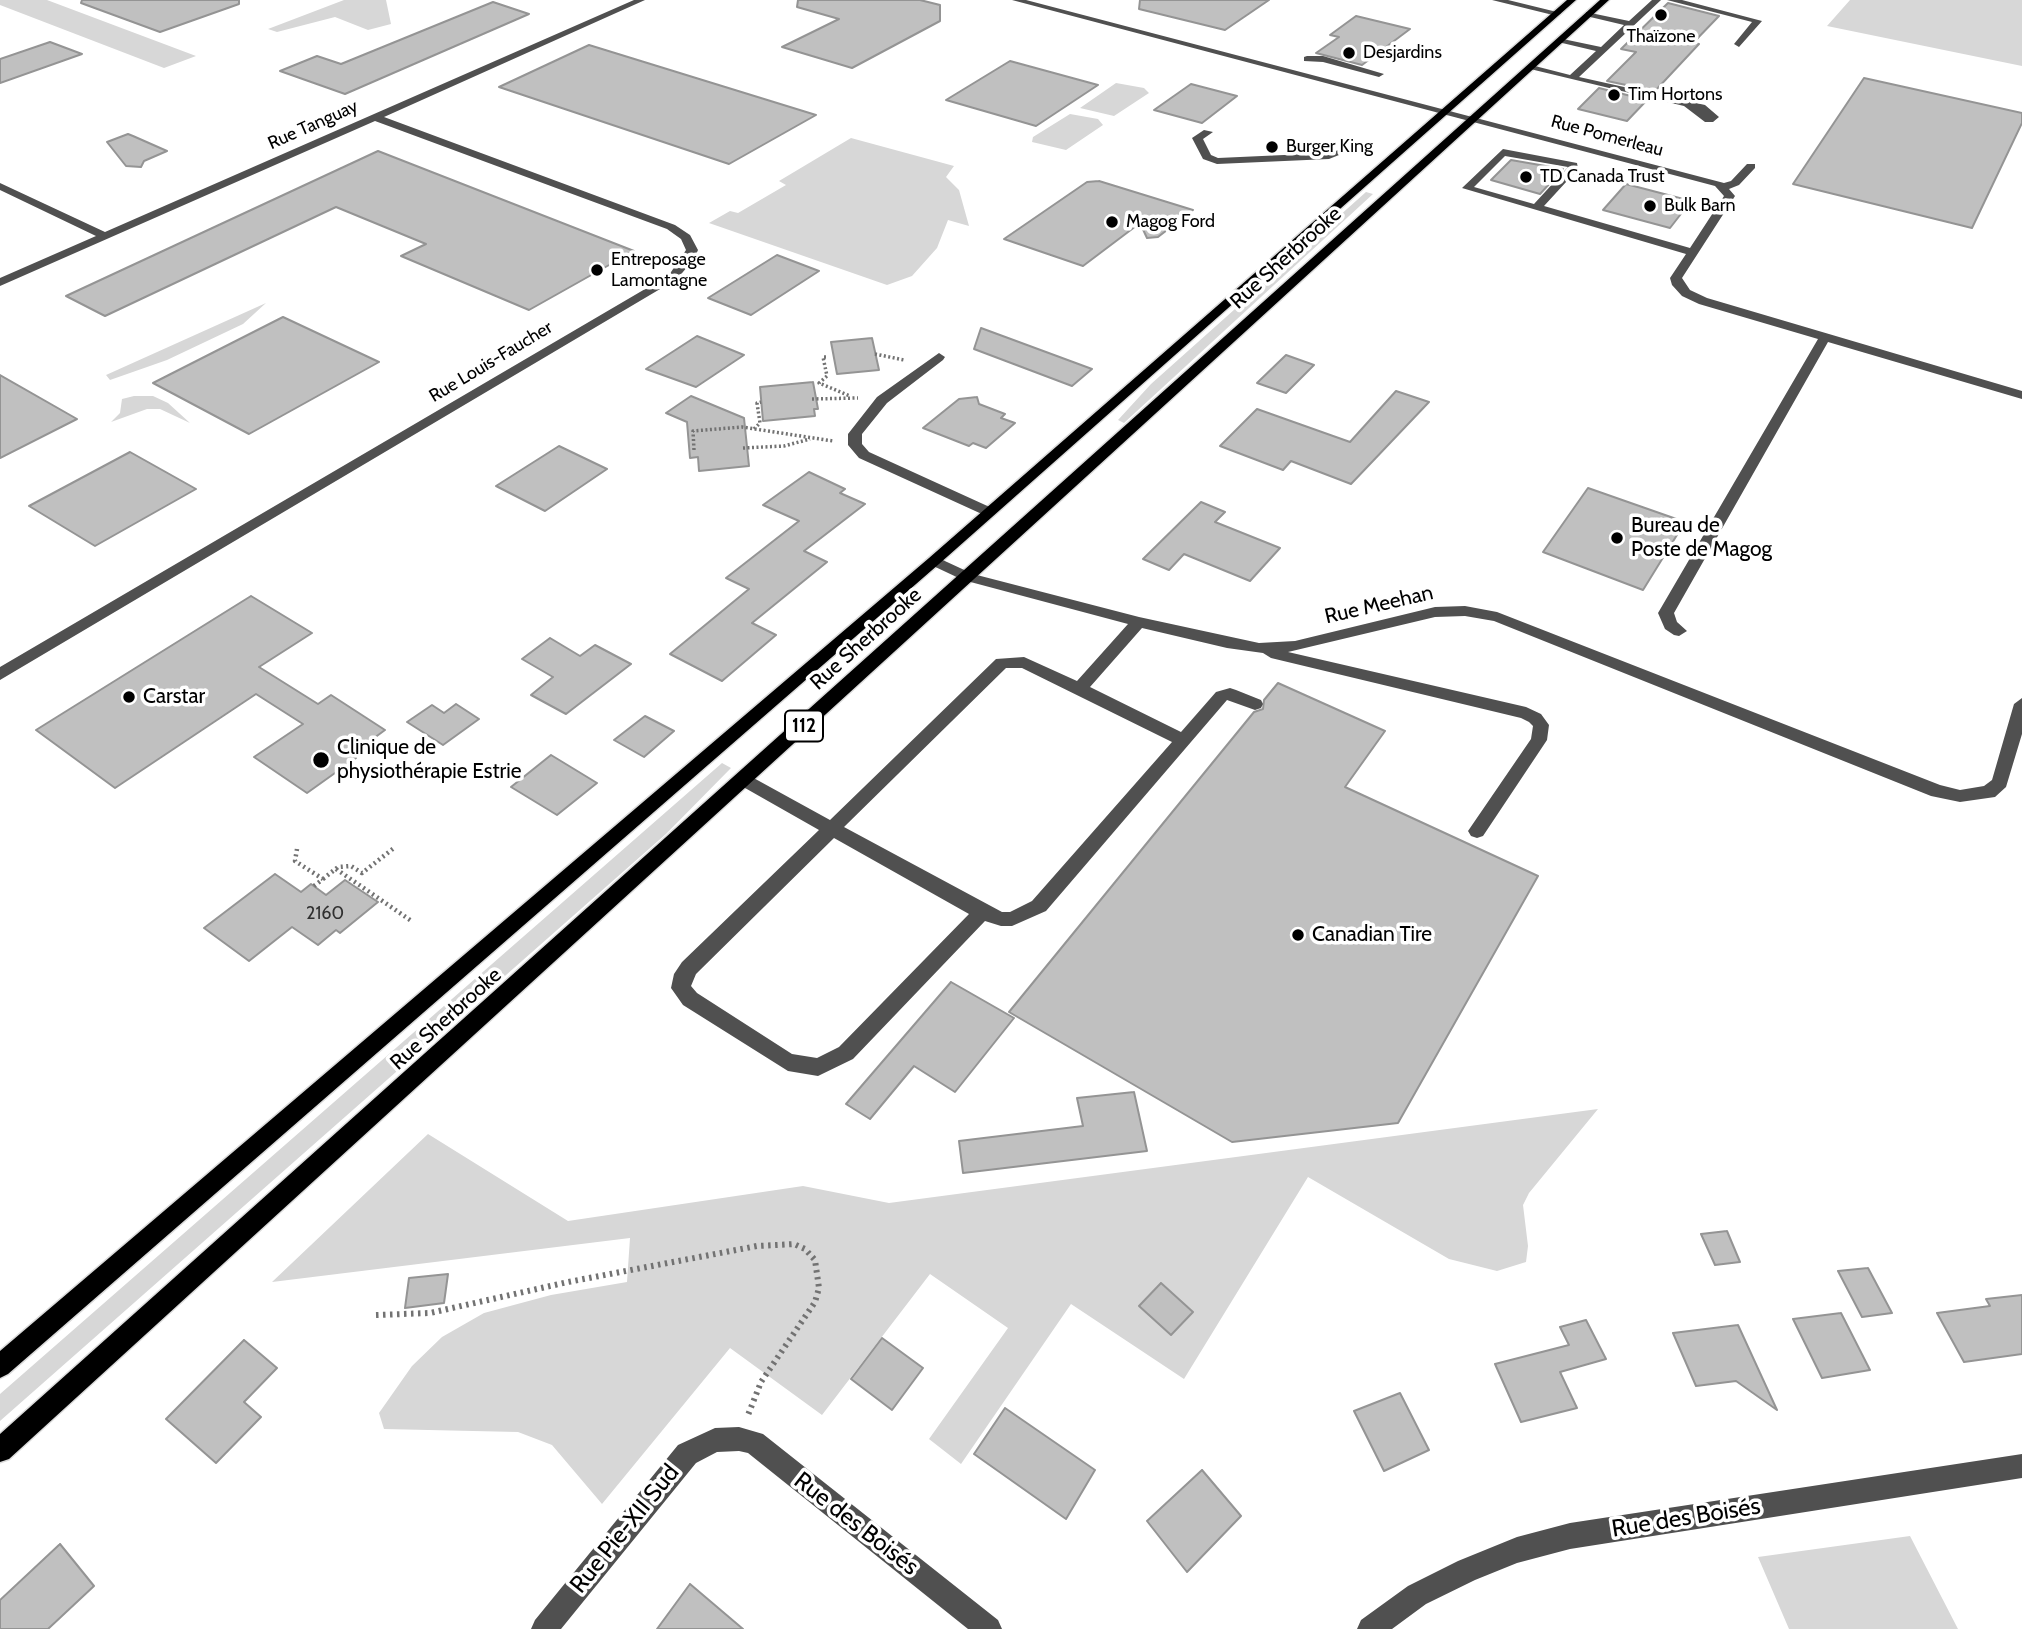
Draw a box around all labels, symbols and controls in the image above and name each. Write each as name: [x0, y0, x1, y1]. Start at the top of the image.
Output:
marker: Thaïzone: [1653, 7, 1669, 23]
place label: Thaïzone: [1626, 26, 1696, 48]
place label: Desjardins: [1363, 42, 1442, 64]
marker: Desjardins: [1341, 45, 1357, 61]
place label: Tim Hortons: [1628, 84, 1723, 106]
marker: Tim Hortons: [1606, 87, 1622, 103]
street label: Rue Tanguay: [265, 96, 361, 154]
street label: Rue Pomerleau: [1548, 111, 1666, 161]
place label: Burger King: [1286, 136, 1373, 158]
marker: Burger King: [1264, 139, 1280, 155]
place label: TD Canada Trust: [1540, 166, 1664, 188]
marker: TD Canada Trust: [1518, 169, 1534, 185]
place label: Bulk Barn: [1664, 195, 1736, 217]
marker: Bulk Barn: [1642, 198, 1658, 214]
street label: Rue Sherbrooke: [1225, 202, 1347, 314]
place label: Magog Ford: [1126, 211, 1215, 233]
marker: Magog Ford: [1104, 214, 1120, 230]
place label: Entreposage Lamontagne: [611, 249, 707, 292]
marker: Entreposage Lamontagne: [589, 262, 605, 278]
street label: Rue Louis-Faucher: [426, 317, 556, 407]
place label: Bureau de Poste de Magog: [1631, 513, 1772, 563]
marker: Bureau de Poste de Magog: [1609, 530, 1625, 546]
street label: Rue Meehan: [1322, 580, 1436, 630]
street label: Rue Sherbrooke: [805, 583, 927, 695]
place label: Carstar: [143, 684, 205, 710]
marker: Carstar: [121, 689, 137, 705]
road number: 112: [785, 710, 823, 741]
place label: Clinique de physiothérapie Estrie: [337, 735, 521, 785]
marker: Clinique de physiothérapie Estrie: [311, 750, 331, 770]
house number: 2160: [306, 903, 344, 925]
place label: Canadian Tire: [1312, 922, 1432, 948]
marker: Canadian Tire: [1290, 927, 1306, 943]
street label: Rue Sherbrooke: [385, 963, 507, 1075]
street label: Rue Pie-XII Sud: [564, 1459, 686, 1599]
street label: Rue des Boisés: [788, 1466, 924, 1582]
street label: Rue des Boisés: [1610, 1492, 1762, 1544]

